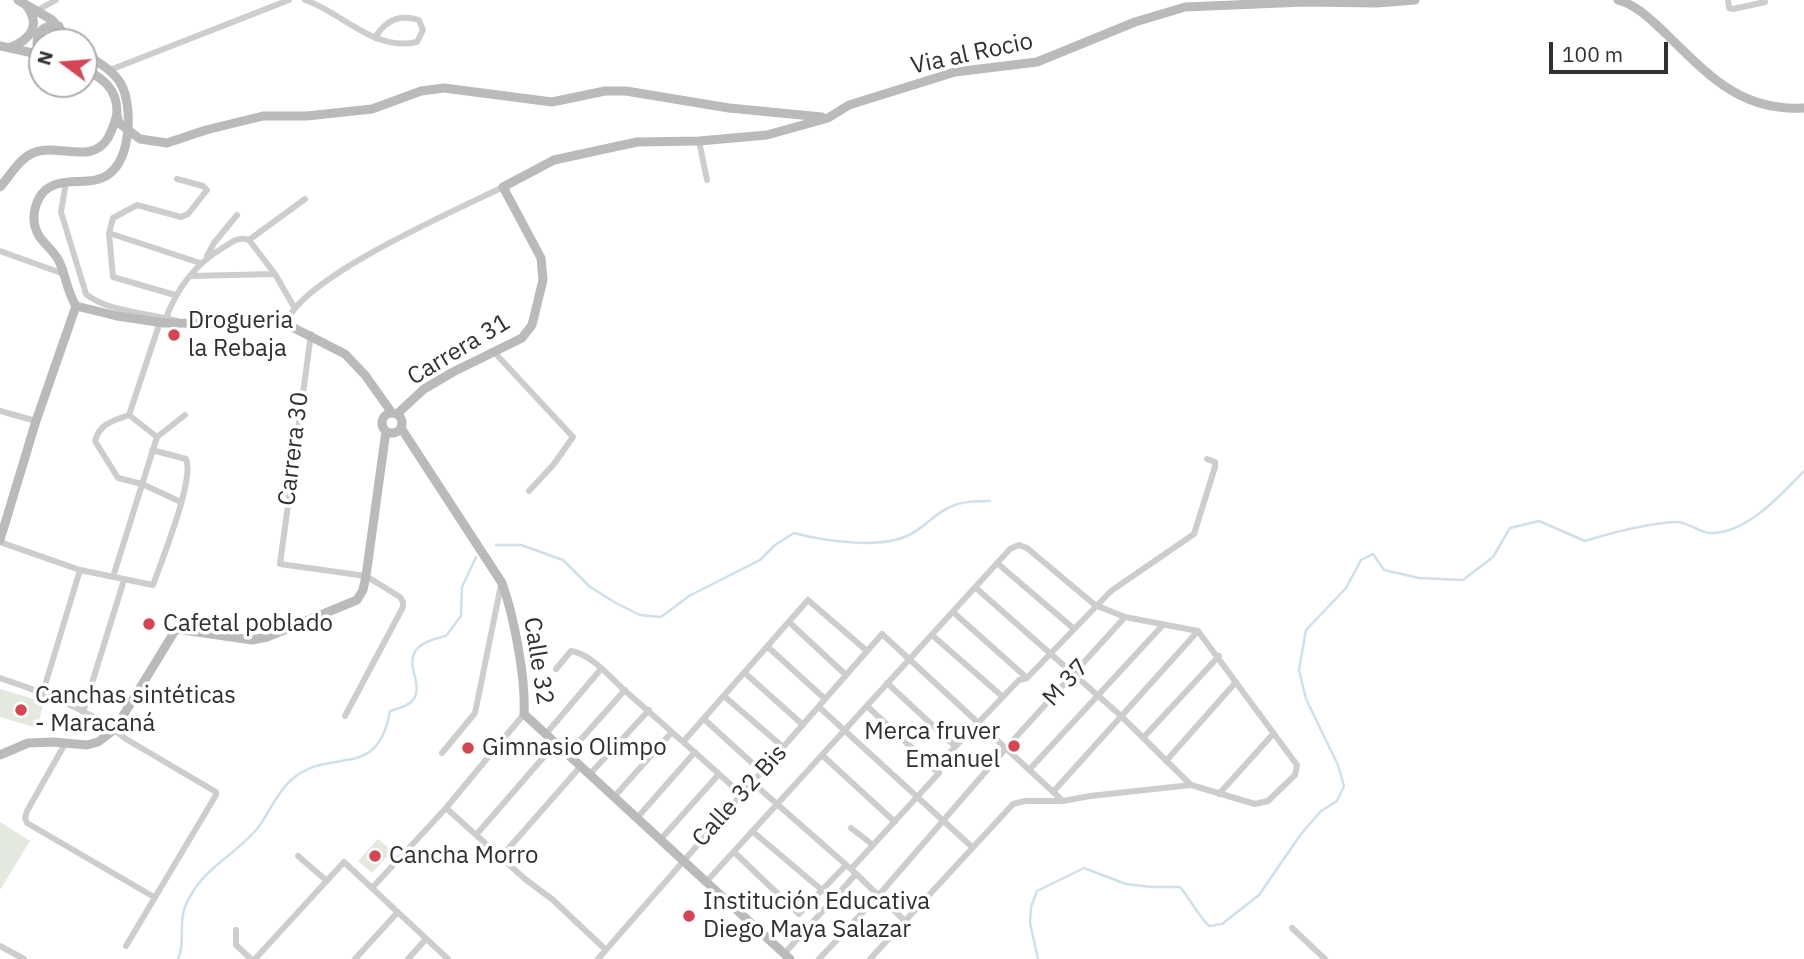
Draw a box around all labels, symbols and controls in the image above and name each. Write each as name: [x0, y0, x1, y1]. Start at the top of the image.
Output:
street label: Via al Rocio: [908, 27, 1036, 81]
north arrow: [28, 28, 98, 98]
scale bar: [1552, 28, 1671, 72]
text: 100 m: [1562, 40, 1623, 68]
text: N: [31, 48, 58, 68]
place label: Drogueria la Rebaja: [188, 307, 293, 363]
street label: Carrera 31: [403, 308, 515, 392]
marker: Drogueria la Rebaja: [166, 327, 182, 343]
street label: Carrera 30: [273, 390, 315, 508]
place label: Cafetal poblado: [163, 610, 333, 638]
street label: Calle 32: [517, 615, 559, 707]
marker: Cafetal poblado: [141, 616, 157, 632]
street label: M 37: [1037, 653, 1095, 713]
place label: Canchas sintéticas - Maracaná: [35, 682, 236, 738]
marker: Canchas sintéticas - Maracaná: [13, 702, 29, 718]
place label: Merca fruver Emanuel: [864, 718, 1000, 774]
place label: Gimnasio Olimpo: [482, 734, 667, 762]
marker: Merca fruver Emanuel: [1006, 738, 1022, 754]
street label: Calle 32 Bis: [687, 739, 793, 853]
marker: Gimnasio Olimpo: [460, 740, 476, 756]
place label: Cancha Morro: [389, 842, 538, 870]
marker: Cancha Morro: [367, 848, 383, 864]
place label: Institución Educativa Diego Maya Salazar: [703, 888, 930, 944]
marker: Institución Educativa Diego Maya Salazar: [681, 908, 697, 924]

